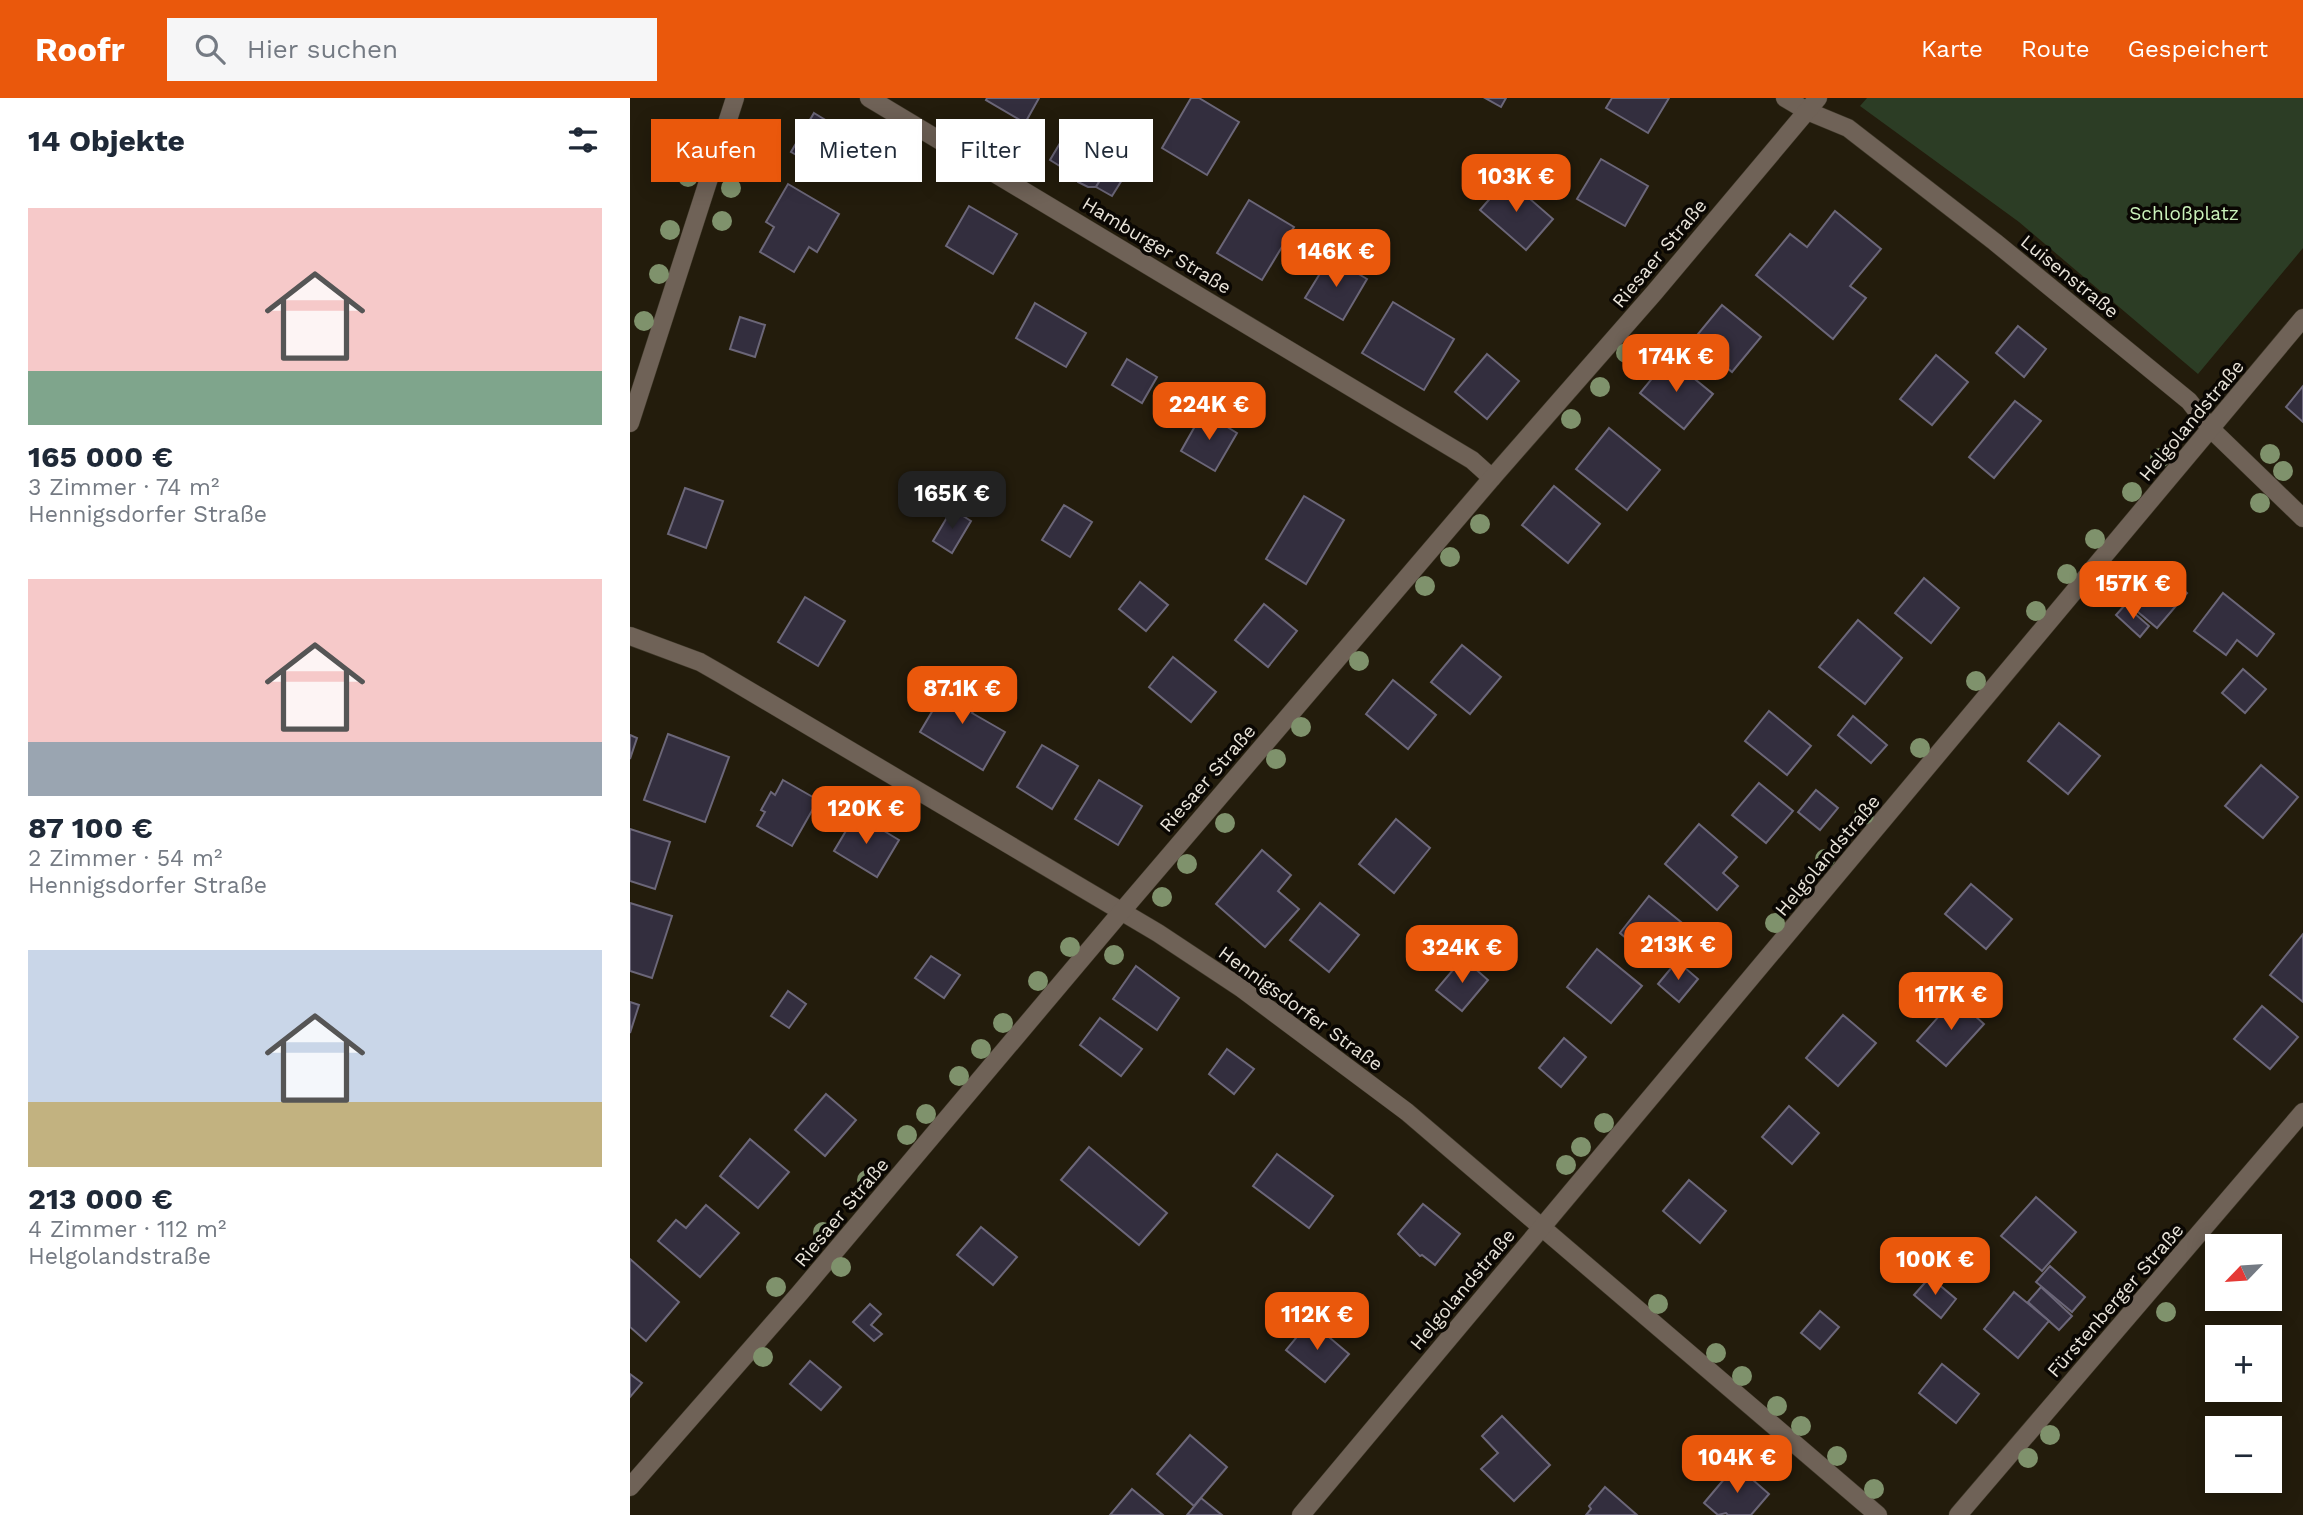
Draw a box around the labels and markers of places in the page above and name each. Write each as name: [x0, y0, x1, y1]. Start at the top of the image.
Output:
pin: 103K €: [1459, 155, 1573, 214]
pin: 146K €: [1279, 230, 1393, 289]
pin: 174K €: [1619, 334, 1733, 394]
pin: 224K €: [1152, 382, 1266, 442]
pin: 165K €: [895, 472, 1009, 531]
pin: 157K €: [2076, 561, 2190, 621]
pin: 87.1K €: [897, 666, 1027, 726]
pin: 120K €: [809, 786, 923, 846]
pin: 213K €: [1621, 922, 1735, 982]
pin: 324K €: [1405, 926, 1519, 985]
pin: 117K €: [1894, 972, 2008, 1032]
pin: 100K €: [1878, 1238, 1992, 1297]
pin: 112K €: [1260, 1292, 1374, 1352]
pin: 104K €: [1680, 1436, 1794, 1495]

